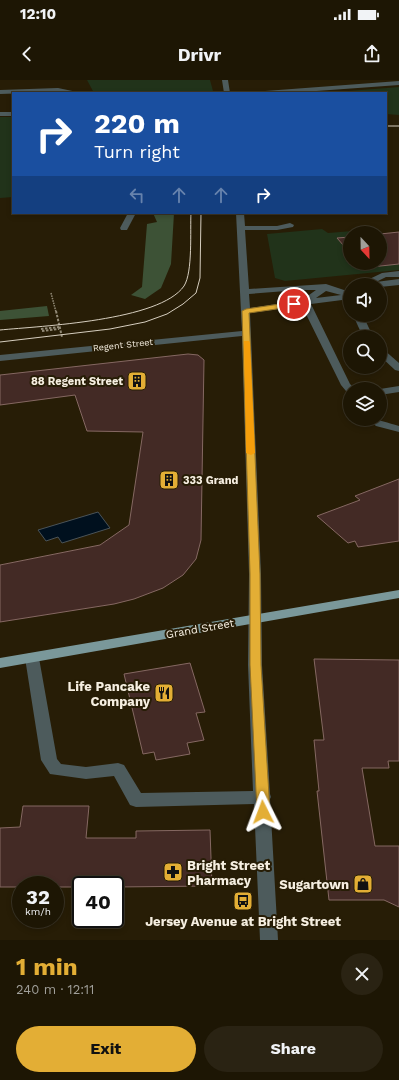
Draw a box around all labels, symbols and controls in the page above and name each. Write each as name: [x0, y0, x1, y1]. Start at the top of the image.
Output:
text: 12:10: [20, 5, 56, 23]
icon: back: [16, 43, 38, 65]
icon: share: [361, 43, 383, 65]
text: Drivr: [178, 44, 221, 65]
text: 220 m: [94, 107, 180, 140]
icon: right: [28, 108, 80, 160]
text: Turn right: [94, 141, 180, 162]
icon: left: [126, 184, 148, 206]
icon: ahead: [168, 184, 190, 206]
icon: ahead: [210, 184, 232, 206]
icon: right: [252, 184, 274, 206]
north arrow: [343, 226, 387, 270]
map controls: [343, 226, 387, 426]
button: sound: [343, 278, 387, 322]
pin: [277, 287, 311, 321]
icon: arrive: [283, 293, 305, 315]
button: search: [343, 330, 387, 374]
street label: Regent Street: [92, 337, 154, 353]
building icon: 88 Regent Street: [126, 370, 148, 392]
place label: 88 Regent Street: [31, 375, 123, 388]
button: layers: [343, 382, 387, 426]
building icon: 333 Grand: [158, 469, 180, 491]
place label: 333 Grand: [183, 474, 239, 487]
street label: Grand Street: [165, 617, 236, 641]
place label: Life Pancake Company: [67, 679, 151, 709]
restaurant icon: Life Pancake Company: [153, 682, 175, 704]
position arrow: [242, 791, 284, 833]
place label: Bright Street Pharmacy: [187, 858, 271, 888]
pharmacy icon: Bright Street Pharmacy: [162, 861, 184, 883]
shop icon: Sugartown: [352, 873, 374, 895]
speed limit sign: 40: [72, 876, 124, 928]
place label: Sugartown: [279, 877, 349, 892]
text: 32: [26, 885, 50, 909]
bus stop icon: Jersey Avenue at Bright Street: [232, 890, 254, 912]
text: km/h: [25, 906, 51, 917]
place label: Jersey Avenue at Bright Street: [145, 914, 341, 929]
text: 1 min: [16, 953, 78, 981]
button: close: [341, 953, 383, 995]
text: 240 m · 12:11: [16, 982, 94, 997]
button: Exit: [16, 1026, 196, 1072]
button: Share: [204, 1026, 383, 1072]

